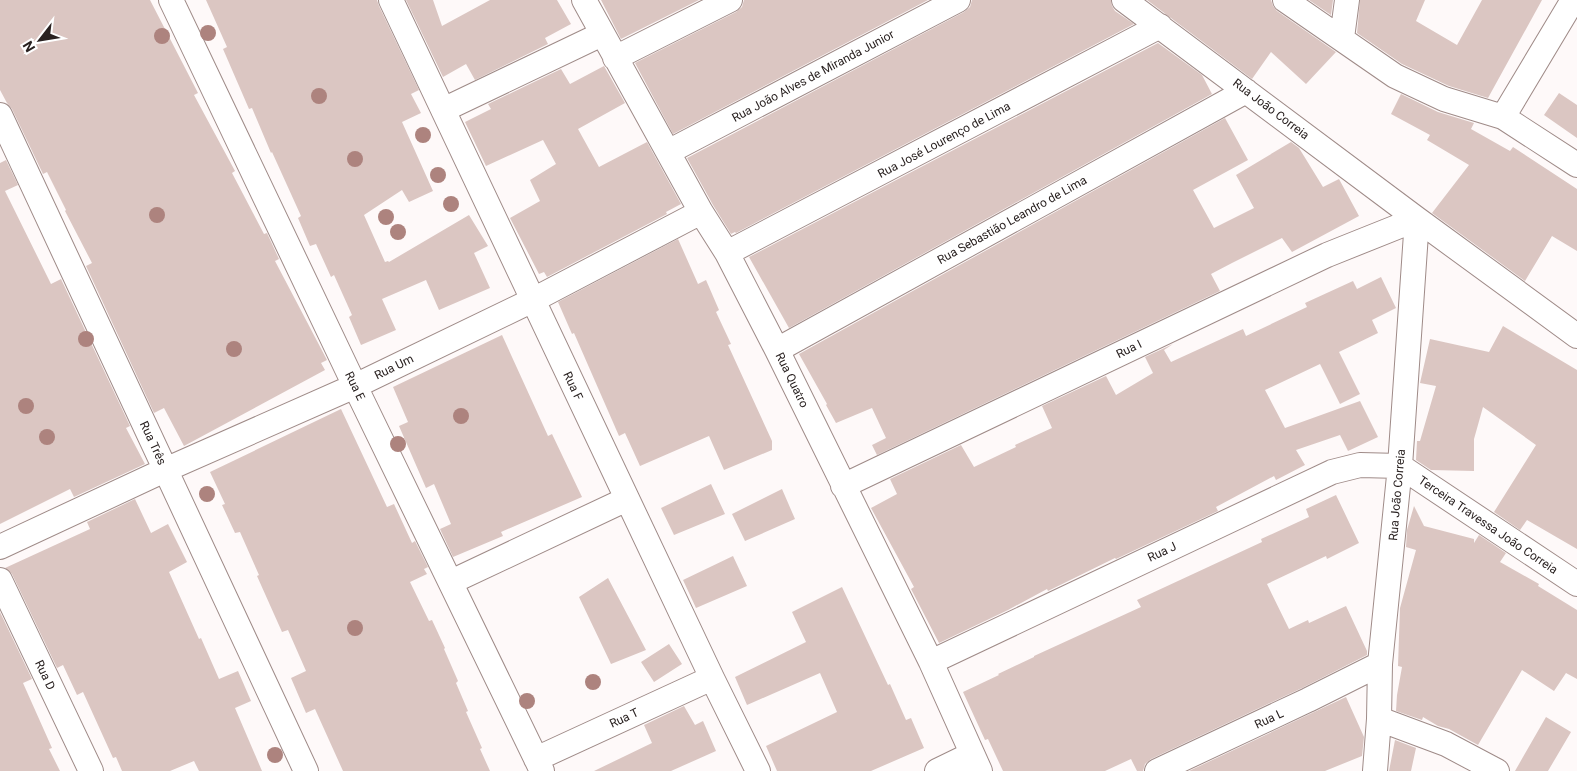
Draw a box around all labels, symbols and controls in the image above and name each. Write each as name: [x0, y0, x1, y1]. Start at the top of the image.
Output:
north arrow: [15, 15, 65, 65]
street label: Rua João Alves de Miranda Junior: [729, 27, 897, 125]
text: N: [19, 38, 38, 55]
street label: Rua João Correia: [1230, 76, 1312, 142]
street label: Rua José Lourenço de Lima: [875, 99, 1013, 181]
street label: Rua Sebastião Leandro de Lima: [935, 173, 1089, 267]
street label: Rua I: [1114, 337, 1144, 361]
street label: Rua Quatro: [773, 350, 811, 410]
street label: Rua Um: [372, 352, 416, 382]
street label: Rua E: [342, 369, 368, 403]
street label: Rua F: [560, 369, 586, 403]
street label: Rua Três: [137, 419, 169, 467]
street label: Rua João Correia: [1386, 449, 1408, 541]
street label: Terceira Travessa João Correia: [1416, 473, 1560, 577]
street label: Rua J: [1145, 539, 1179, 565]
street label: Rua D: [32, 658, 58, 692]
street label: Rua T: [607, 705, 641, 731]
street label: Rua L: [1252, 706, 1286, 732]

